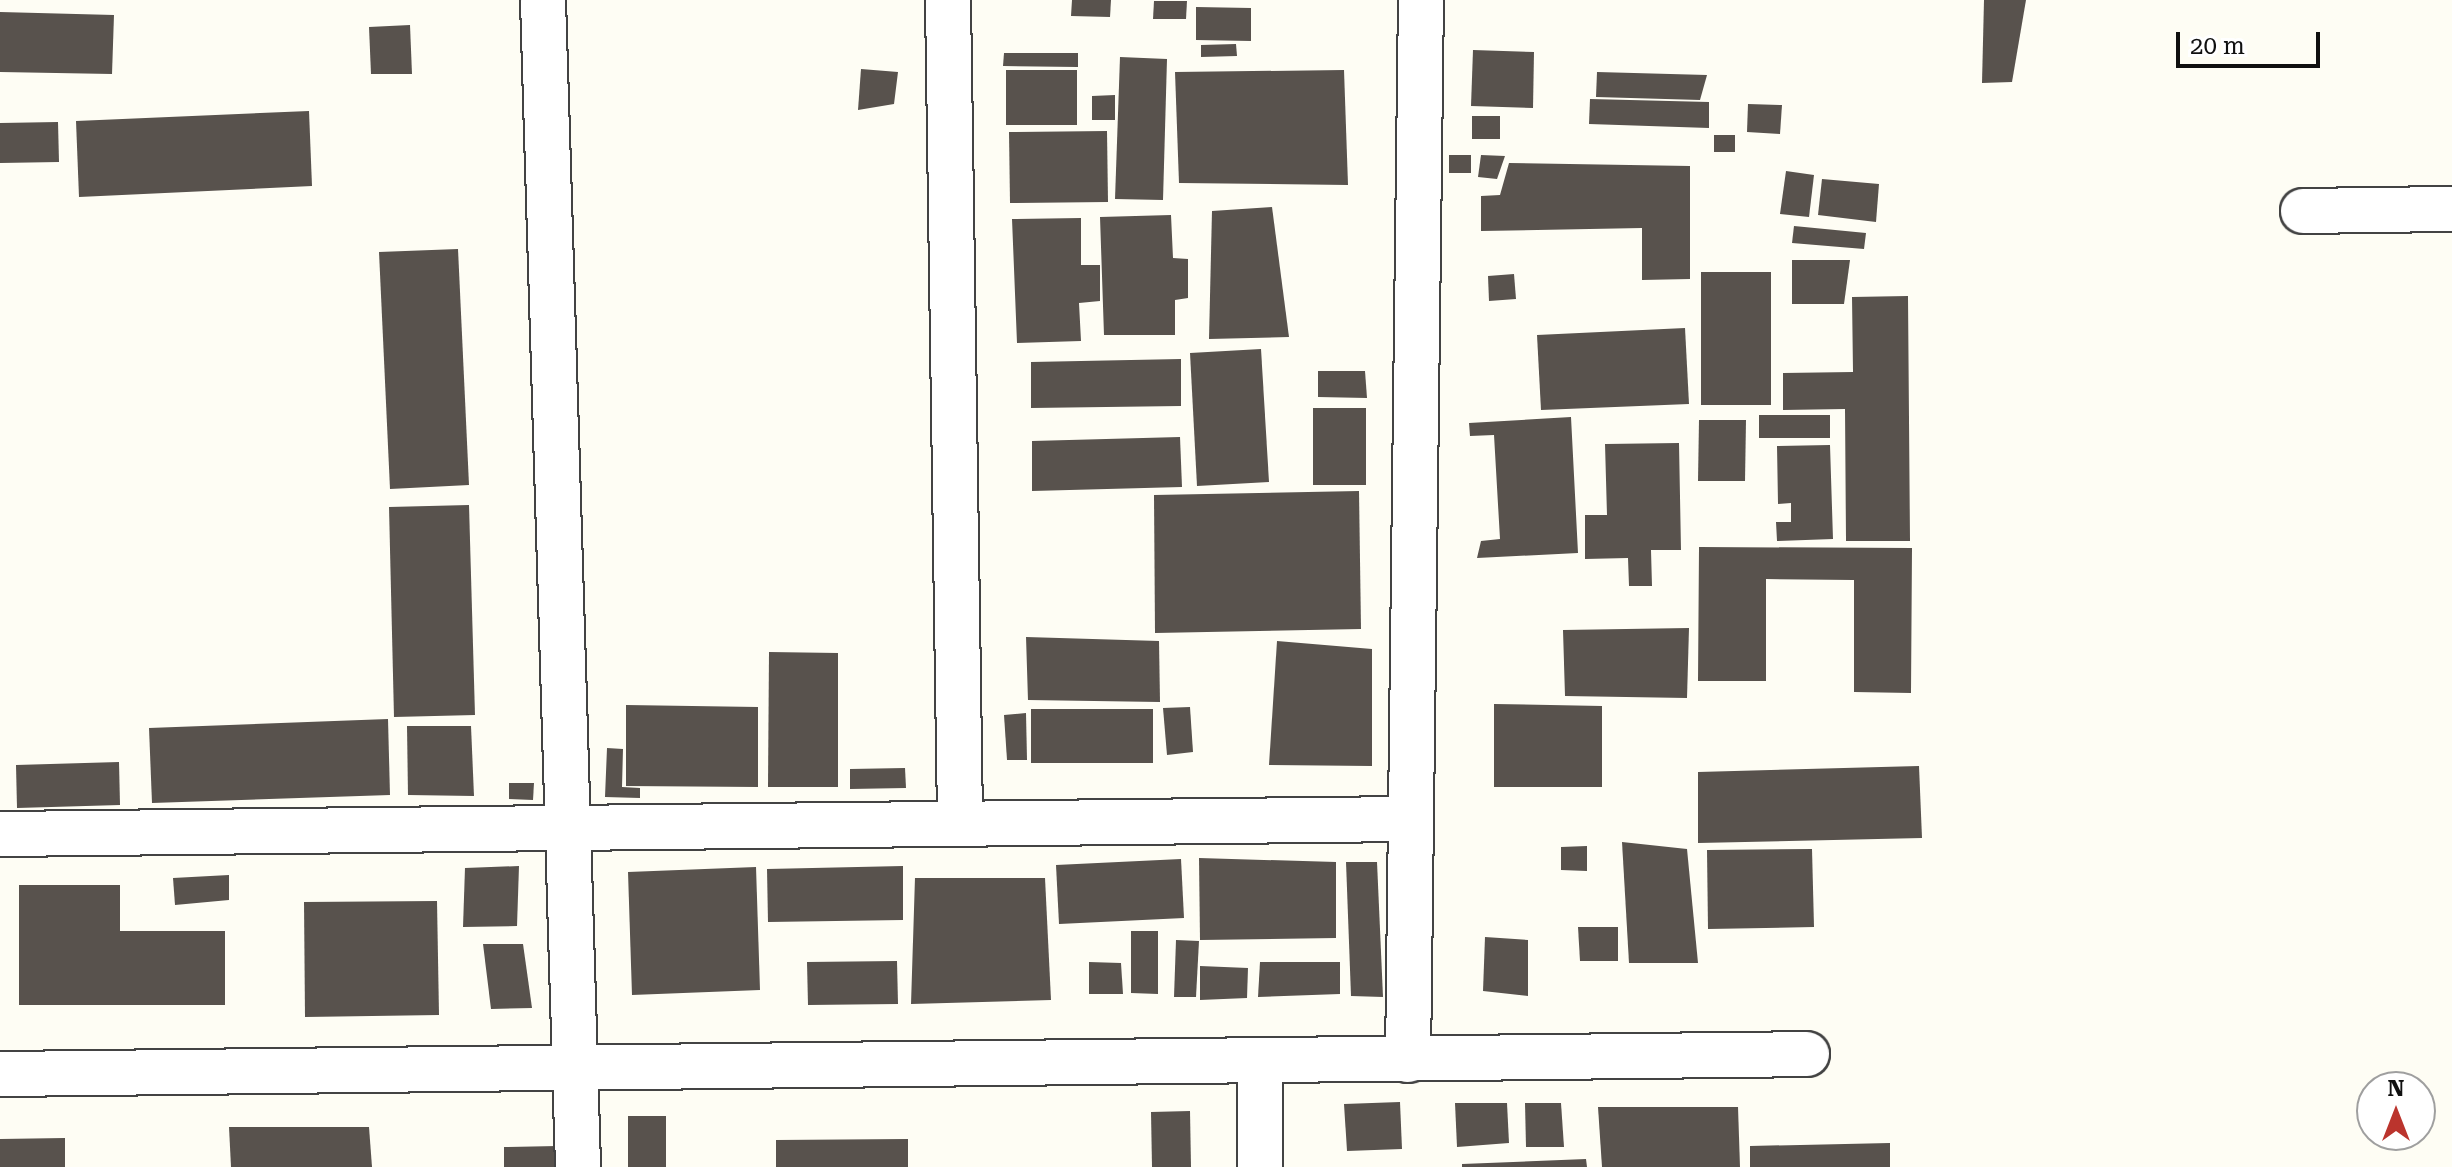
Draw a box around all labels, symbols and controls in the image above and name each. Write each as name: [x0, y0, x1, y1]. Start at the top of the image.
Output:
scale bar: [2180, 16, 2324, 66]
text: 20 m: [2190, 32, 2245, 60]
north arrow: [2356, 1071, 2436, 1151]
text: N: [2388, 1076, 2404, 1101]

